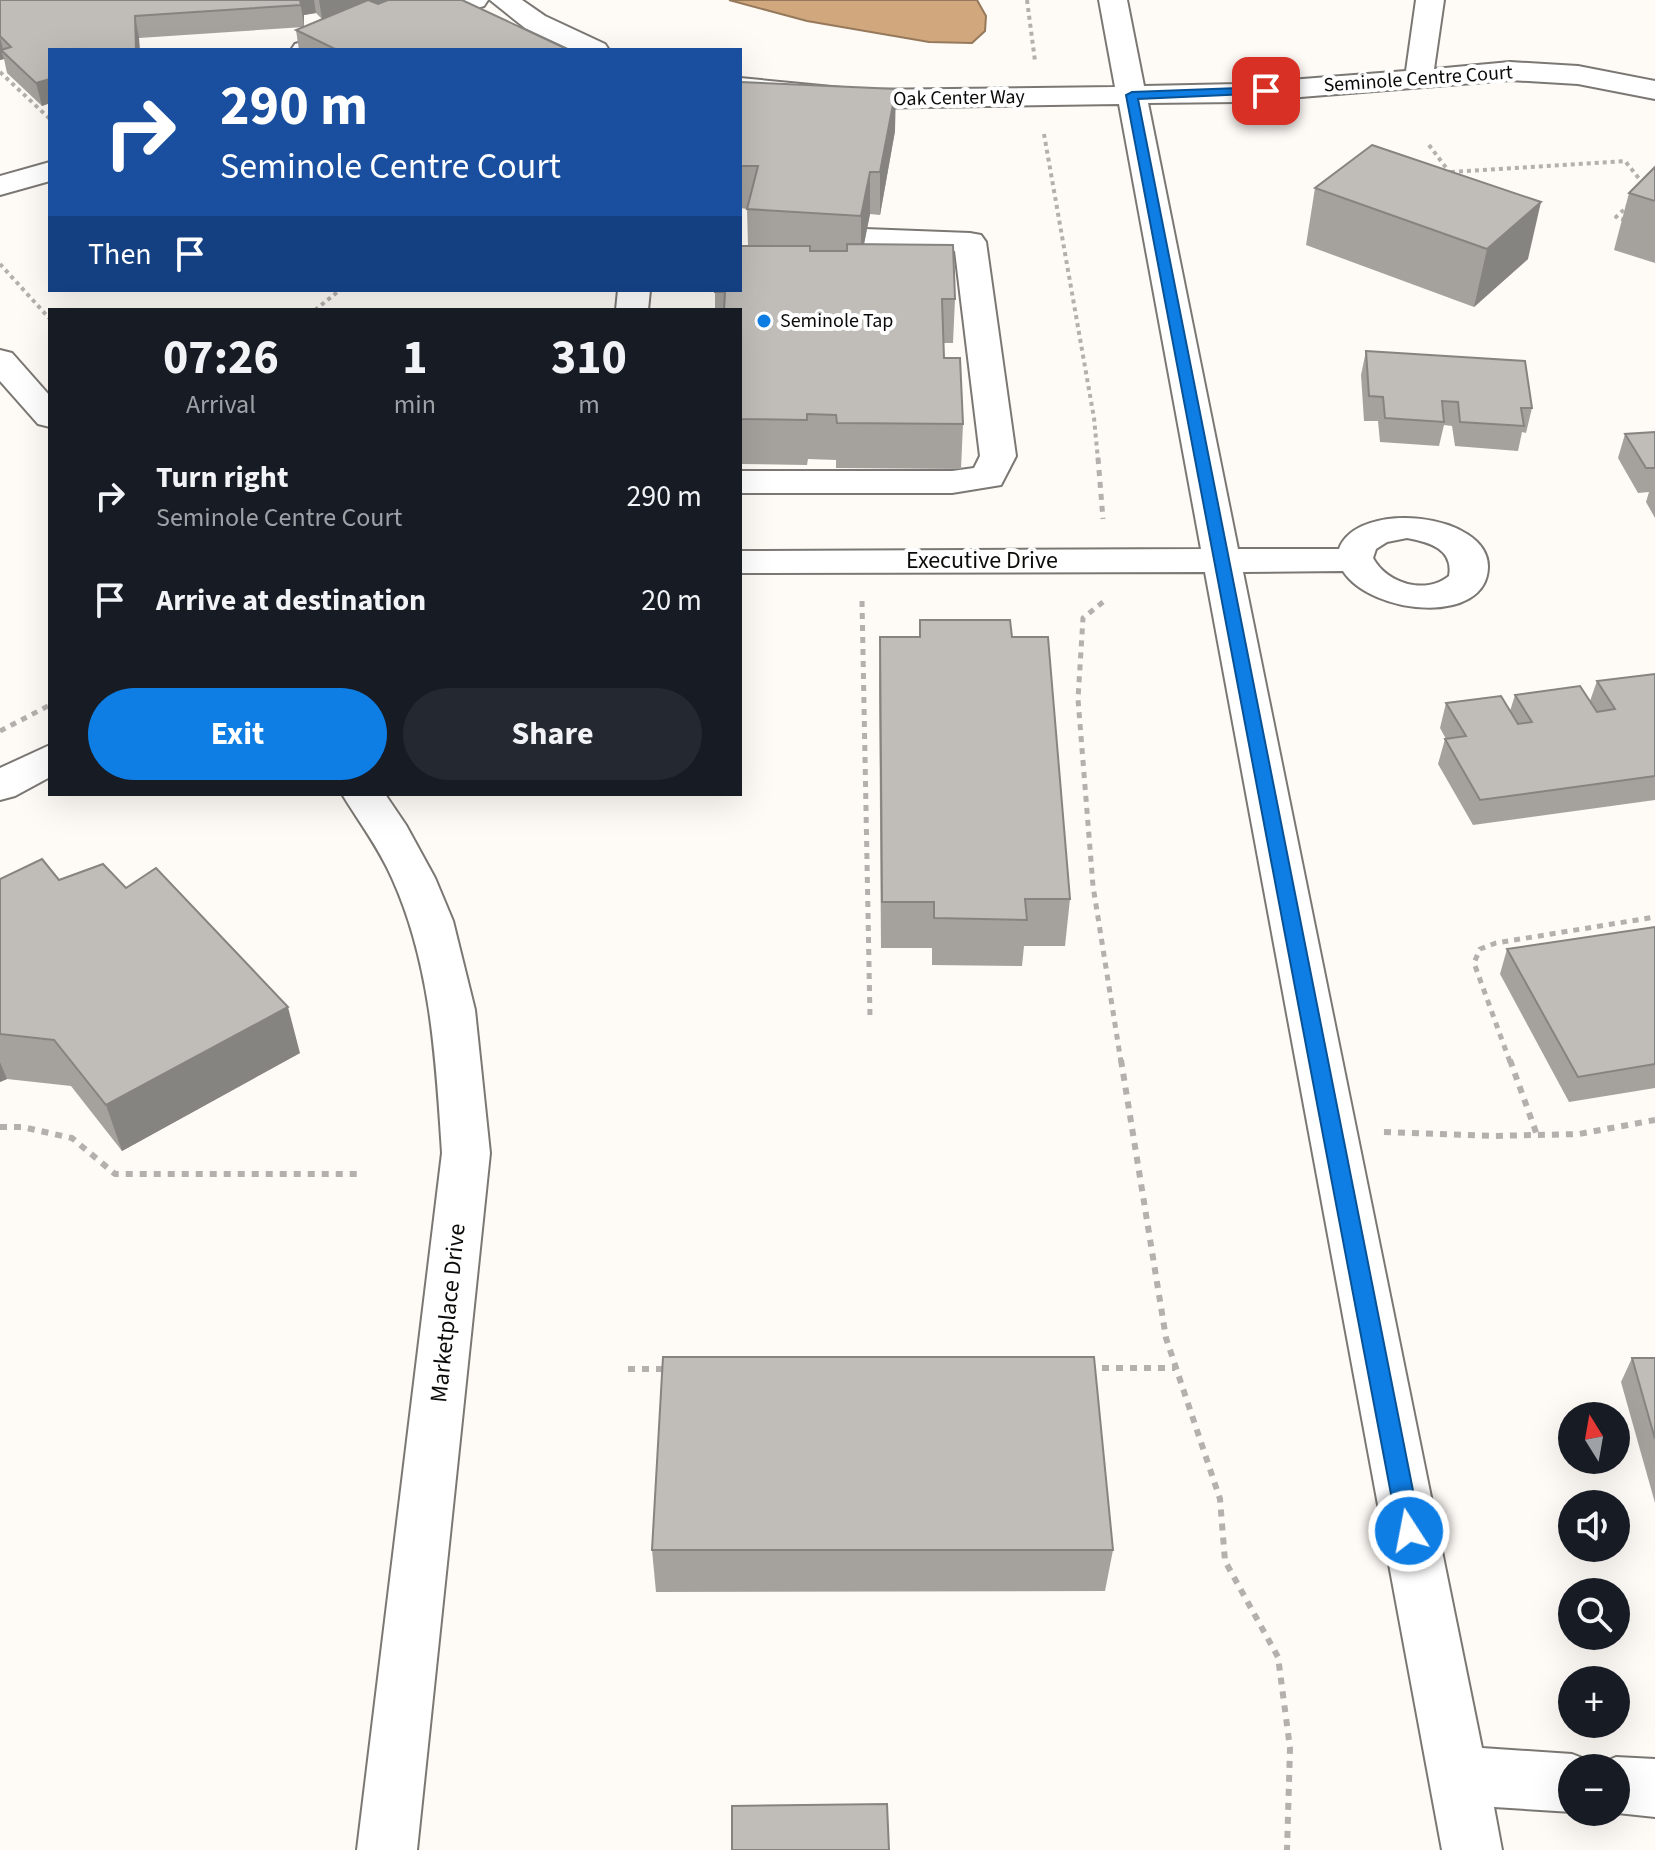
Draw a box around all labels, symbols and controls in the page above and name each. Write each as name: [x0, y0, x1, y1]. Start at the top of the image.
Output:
pin: [1232, 57, 1300, 125]
street label: Seminole Centre Court: [1323, 58, 1514, 100]
text: 290 m: [220, 67, 368, 146]
icon: arrive: [1244, 69, 1288, 113]
icon: right: [88, 80, 192, 184]
street label: Oak Center Way: [893, 83, 1026, 113]
text: Seminole Centre Court: [220, 141, 561, 192]
icon: arrive: [168, 232, 212, 276]
text: Then: [88, 233, 152, 276]
place label: Seminole Tap: [780, 307, 893, 335]
marker: Seminole Tap: [755, 312, 773, 330]
text: 07:26: [163, 324, 279, 392]
text: 1: [402, 324, 428, 392]
text: 310: [551, 324, 627, 392]
text: Arrival: [186, 386, 256, 423]
text: min: [394, 386, 436, 423]
text: m: [578, 386, 600, 423]
text: Turn right: [156, 456, 288, 499]
icon: right: [88, 474, 132, 518]
text: 290 m: [626, 475, 702, 518]
text: Seminole Centre Court: [156, 499, 402, 536]
street label: Executive Drive: [906, 543, 1058, 578]
icon: arrive: [88, 578, 132, 622]
text: Arrive at destination: [156, 579, 426, 622]
text: 20 m: [641, 579, 702, 622]
button: Exit: [88, 688, 387, 780]
button: Share: [403, 688, 702, 780]
street label: Marketplace Drive: [421, 1222, 475, 1404]
north arrow: [1558, 1402, 1630, 1474]
map controls: [1558, 1402, 1630, 1826]
position arrow: [1367, 1489, 1451, 1573]
button: sound: [1558, 1490, 1630, 1562]
button: search: [1558, 1578, 1630, 1650]
button: +: [1558, 1666, 1630, 1738]
button: −: [1558, 1754, 1630, 1826]

